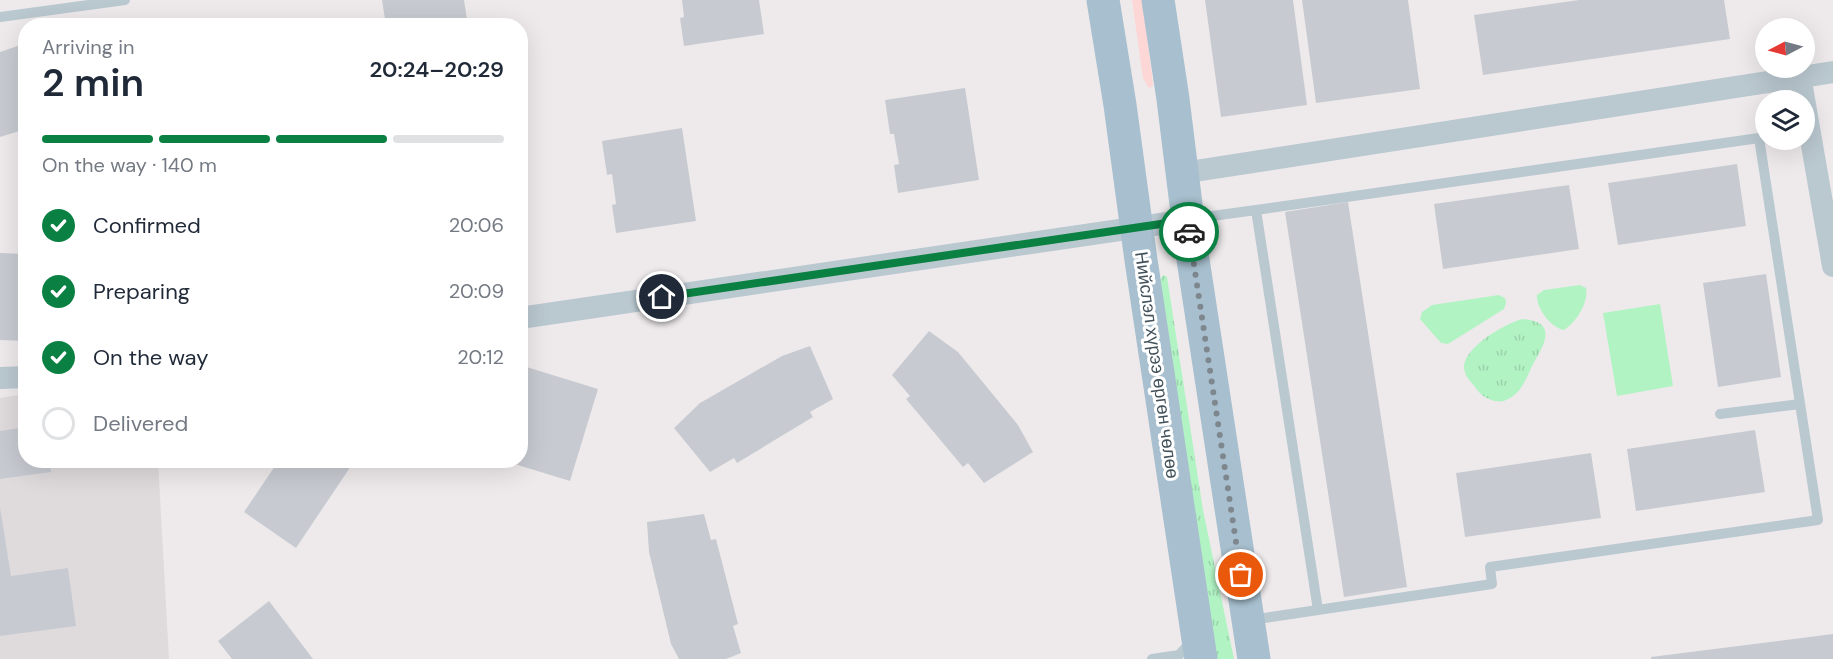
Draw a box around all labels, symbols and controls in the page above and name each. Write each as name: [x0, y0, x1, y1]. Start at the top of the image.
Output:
north arrow: [1755, 18, 1815, 78]
map controls: [1755, 18, 1815, 150]
text: Arriving in: [42, 34, 134, 60]
text: 20:24–20:29: [370, 55, 504, 84]
text: 2 min: [42, 57, 144, 108]
button: layers: [1755, 90, 1815, 150]
text: On the way · 140 m: [42, 152, 217, 178]
courier: [1159, 202, 1219, 262]
icon: check: [42, 209, 75, 242]
text: Confirmed: [93, 211, 201, 240]
text: 20:06: [449, 212, 504, 238]
icon: car: [1173, 216, 1206, 249]
street label: Нийслэл хүрээ өргөн чөлөө: [1129, 250, 1185, 480]
pin: [636, 271, 687, 322]
icon: check: [42, 275, 75, 308]
text: Preparing: [93, 277, 190, 306]
text: 20:09: [449, 278, 504, 304]
icon: home: [645, 280, 678, 313]
icon: check: [42, 341, 75, 374]
text: On the way: [93, 343, 208, 372]
text: 20:12: [457, 344, 504, 370]
text: Delivered: [93, 409, 188, 438]
pin: [1215, 549, 1266, 600]
icon: bag: [1224, 558, 1257, 591]

